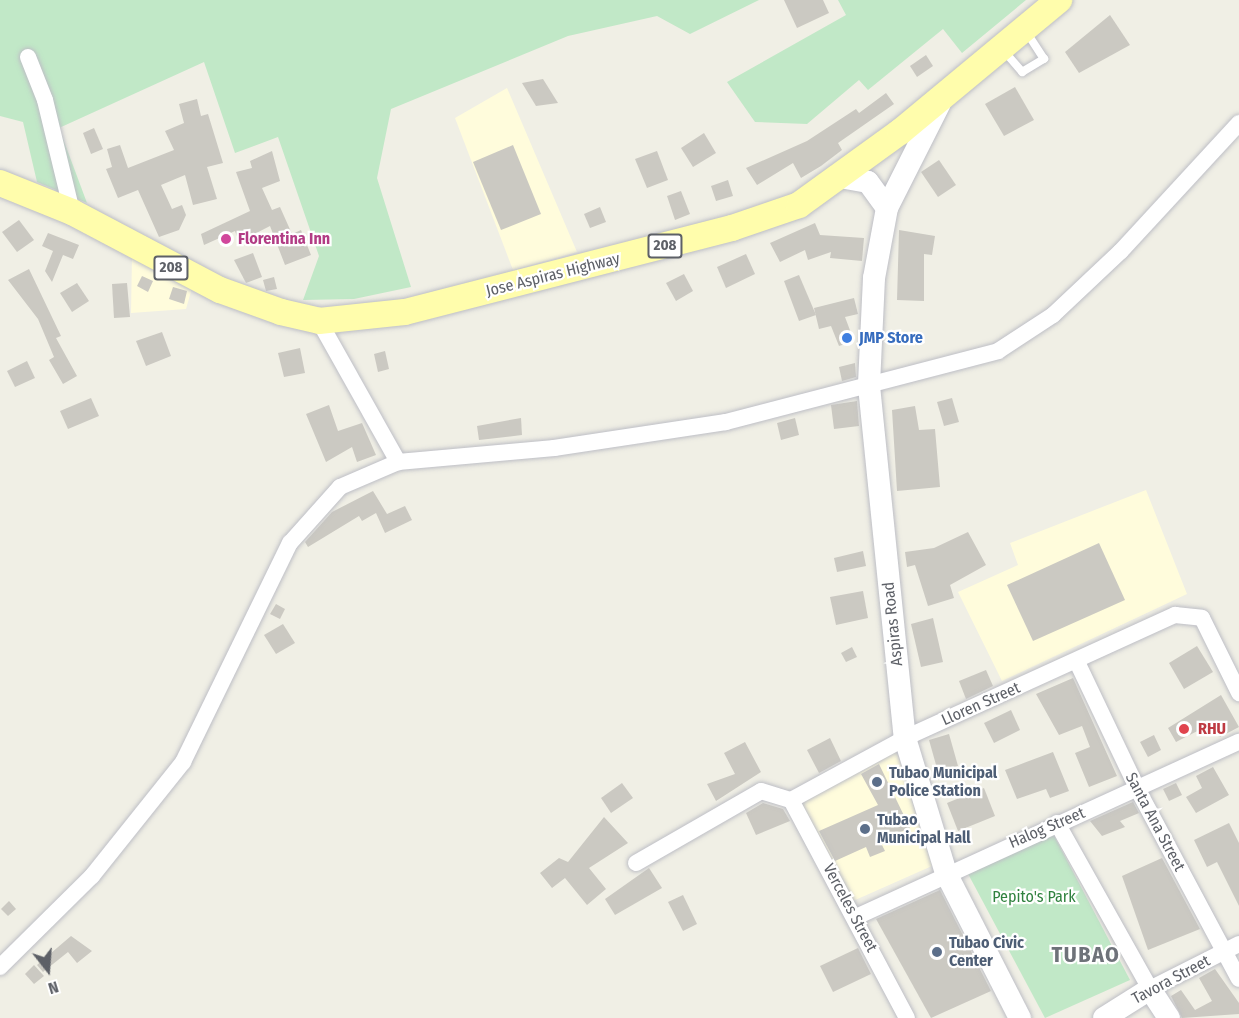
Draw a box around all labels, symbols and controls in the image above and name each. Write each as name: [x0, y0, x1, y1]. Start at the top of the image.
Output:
place label: Florentina Inn: [238, 229, 330, 249]
marker: Florentina Inn: [219, 232, 233, 246]
road number: 208: [647, 234, 683, 258]
street label: Jose Aspiras Highway: [484, 249, 622, 301]
road number: 208: [153, 256, 189, 280]
place label: JMP Store: [859, 328, 923, 348]
marker: JMP Store: [840, 331, 854, 345]
street label: Aspiras Road: [879, 581, 907, 667]
street label: Lloren Street: [939, 678, 1023, 730]
place label: RHU: [1198, 719, 1226, 739]
marker: RHU: [1175, 720, 1193, 738]
place label: Tubao Municipal Police Station: [889, 763, 997, 801]
street label: Santa Ana Street: [1121, 769, 1189, 875]
marker: Tubao Municipal Police Station: [870, 775, 884, 789]
street label: Halog Street: [1006, 803, 1088, 853]
place label: Tubao Municipal Hall: [877, 810, 971, 848]
marker: Tubao Municipal Hall: [858, 822, 872, 836]
street label: Verceles Street: [819, 861, 881, 955]
park label: Pepito's Park: [992, 887, 1076, 907]
place label: Tubao Civic Center: [949, 933, 1024, 971]
north arrow: [18, 940, 78, 1000]
district label: TUBAO: [1052, 942, 1120, 968]
marker: Tubao Civic Center: [930, 945, 944, 959]
street label: Tavora Street: [1129, 951, 1213, 1009]
text: N: [46, 977, 61, 998]

